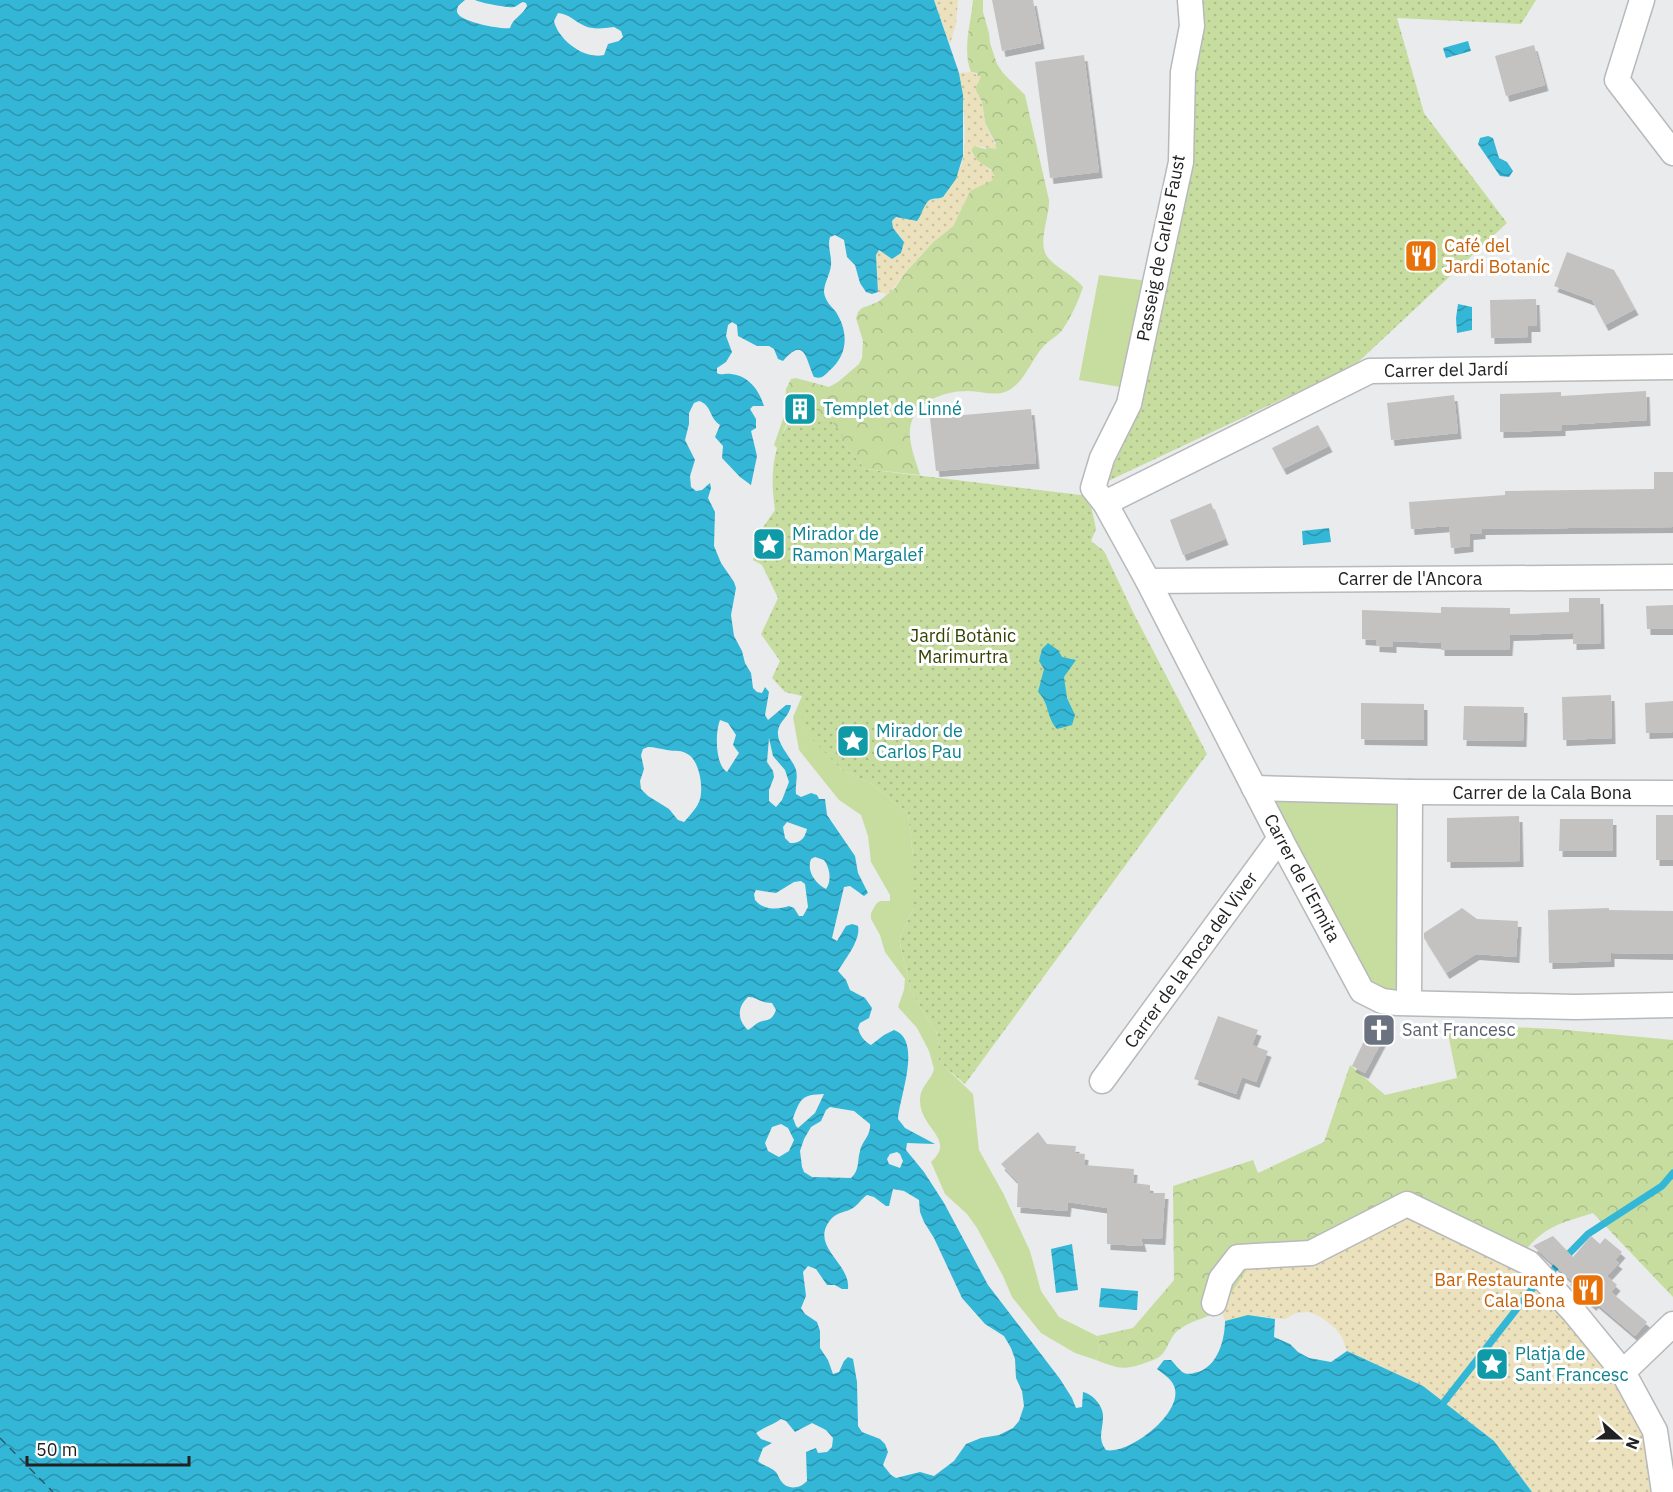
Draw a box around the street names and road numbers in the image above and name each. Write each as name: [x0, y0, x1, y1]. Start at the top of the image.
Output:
street label: Passeig de Carles Faust: [1131, 153, 1190, 343]
street label: Carrer del Jardí: [1384, 357, 1509, 382]
street label: Carrer de l'Ancora: [1338, 567, 1483, 590]
street label: Carrer de la Cala Bona: [1452, 781, 1632, 804]
street label: Carrer de l'Ermita: [1259, 810, 1346, 946]
street label: Carrer de la Roca del Viver: [1119, 867, 1263, 1052]

